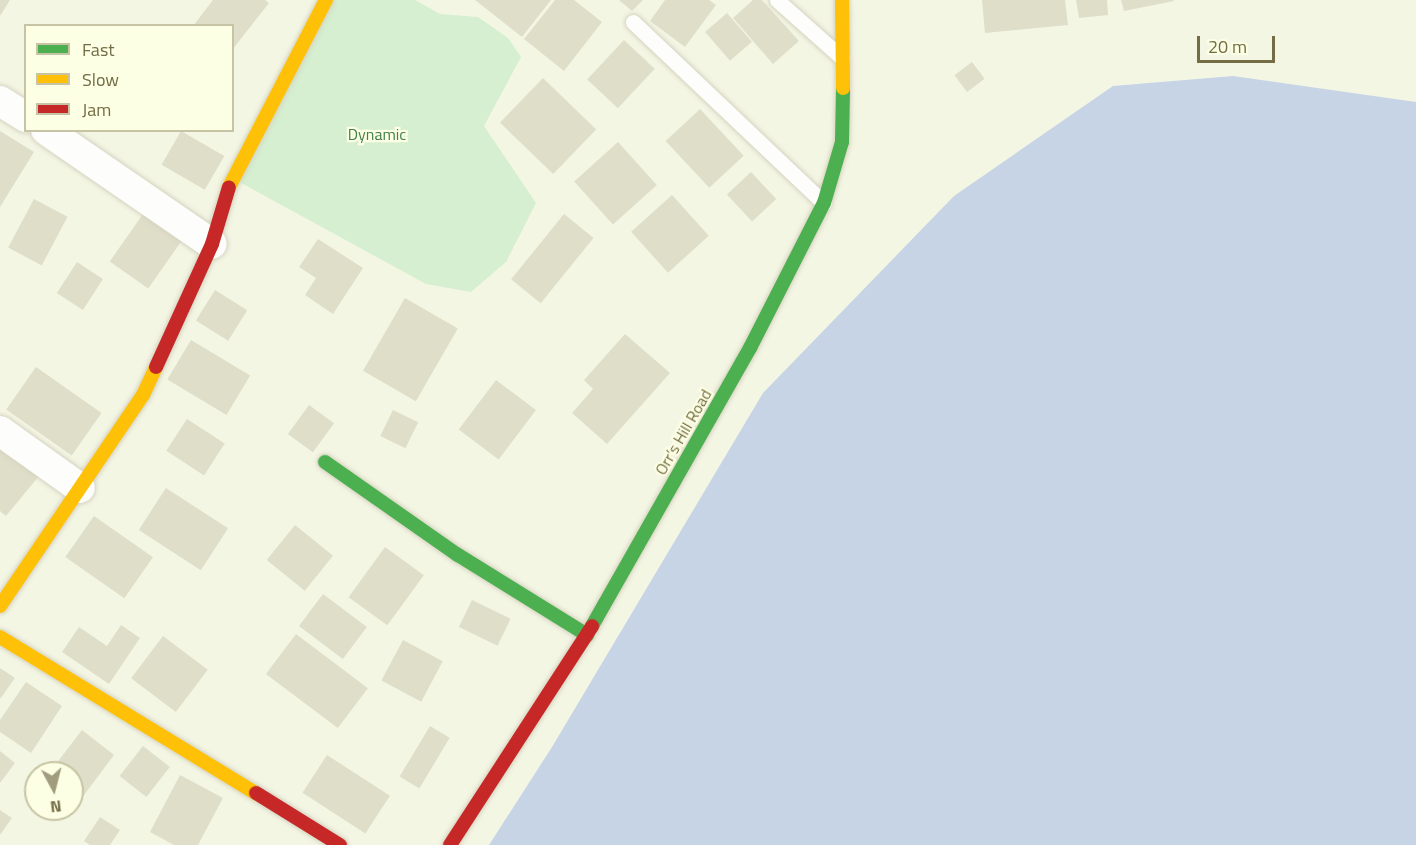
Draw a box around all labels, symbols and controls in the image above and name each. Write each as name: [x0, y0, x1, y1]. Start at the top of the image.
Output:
legend: [24, 24, 234, 132]
scale bar: [1200, 24, 1278, 62]
text: 20 m: [1208, 33, 1247, 60]
text: Fast: [82, 36, 115, 63]
text: Slow: [82, 66, 119, 93]
text: Jam: [82, 96, 111, 123]
park label: Dynamic: [348, 124, 406, 144]
street label: Orr’s Hill Road: [651, 386, 715, 478]
north arrow: [24, 761, 84, 821]
text: N: [49, 794, 63, 819]

